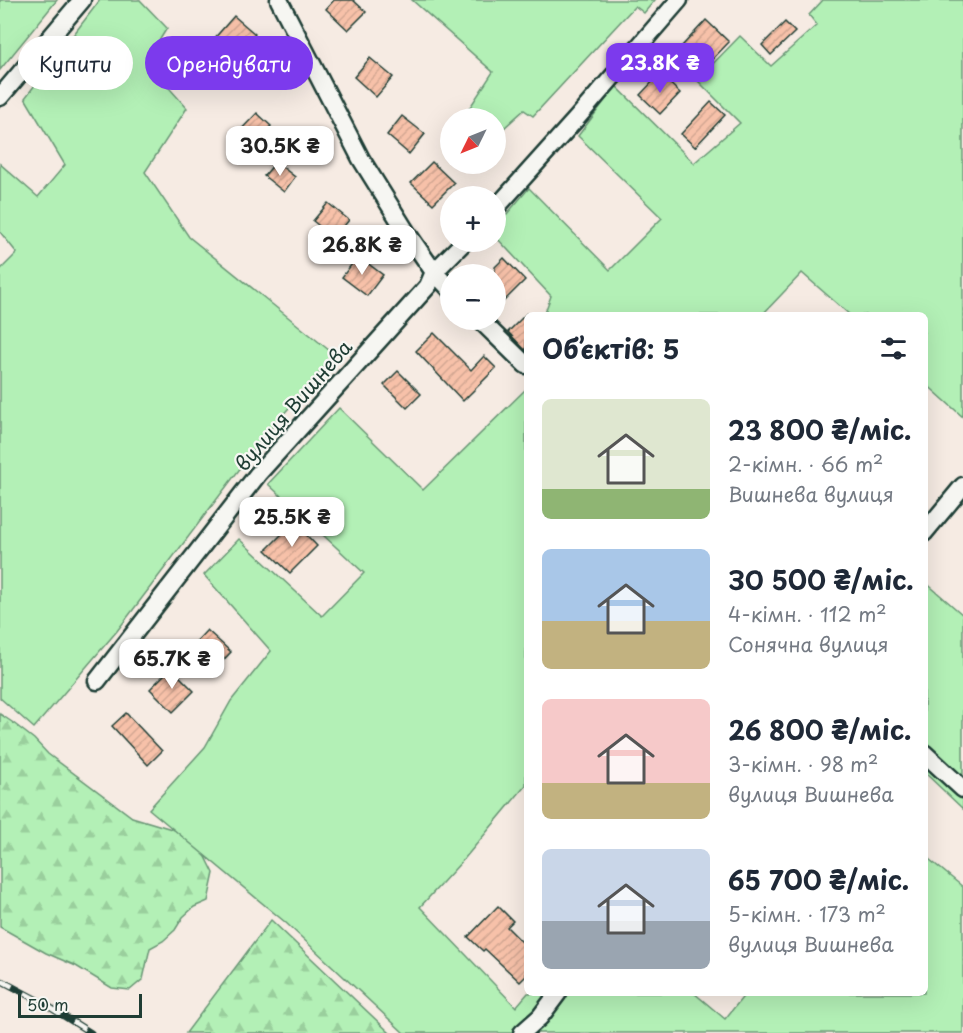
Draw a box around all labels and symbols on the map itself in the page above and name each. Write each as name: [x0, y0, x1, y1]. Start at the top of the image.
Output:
pin: 23.8K ₴: [605, 43, 715, 94]
north arrow: [440, 108, 506, 174]
pin: 30.5K ₴: [225, 126, 335, 177]
pin: 26.8K ₴: [307, 225, 417, 276]
street label: вулиця Вишнева: [227, 332, 359, 477]
pin: 25.5K ₴: [237, 497, 347, 548]
pin: 65.7K ₴: [117, 639, 227, 690]
scale bar: [18, 991, 142, 1018]

